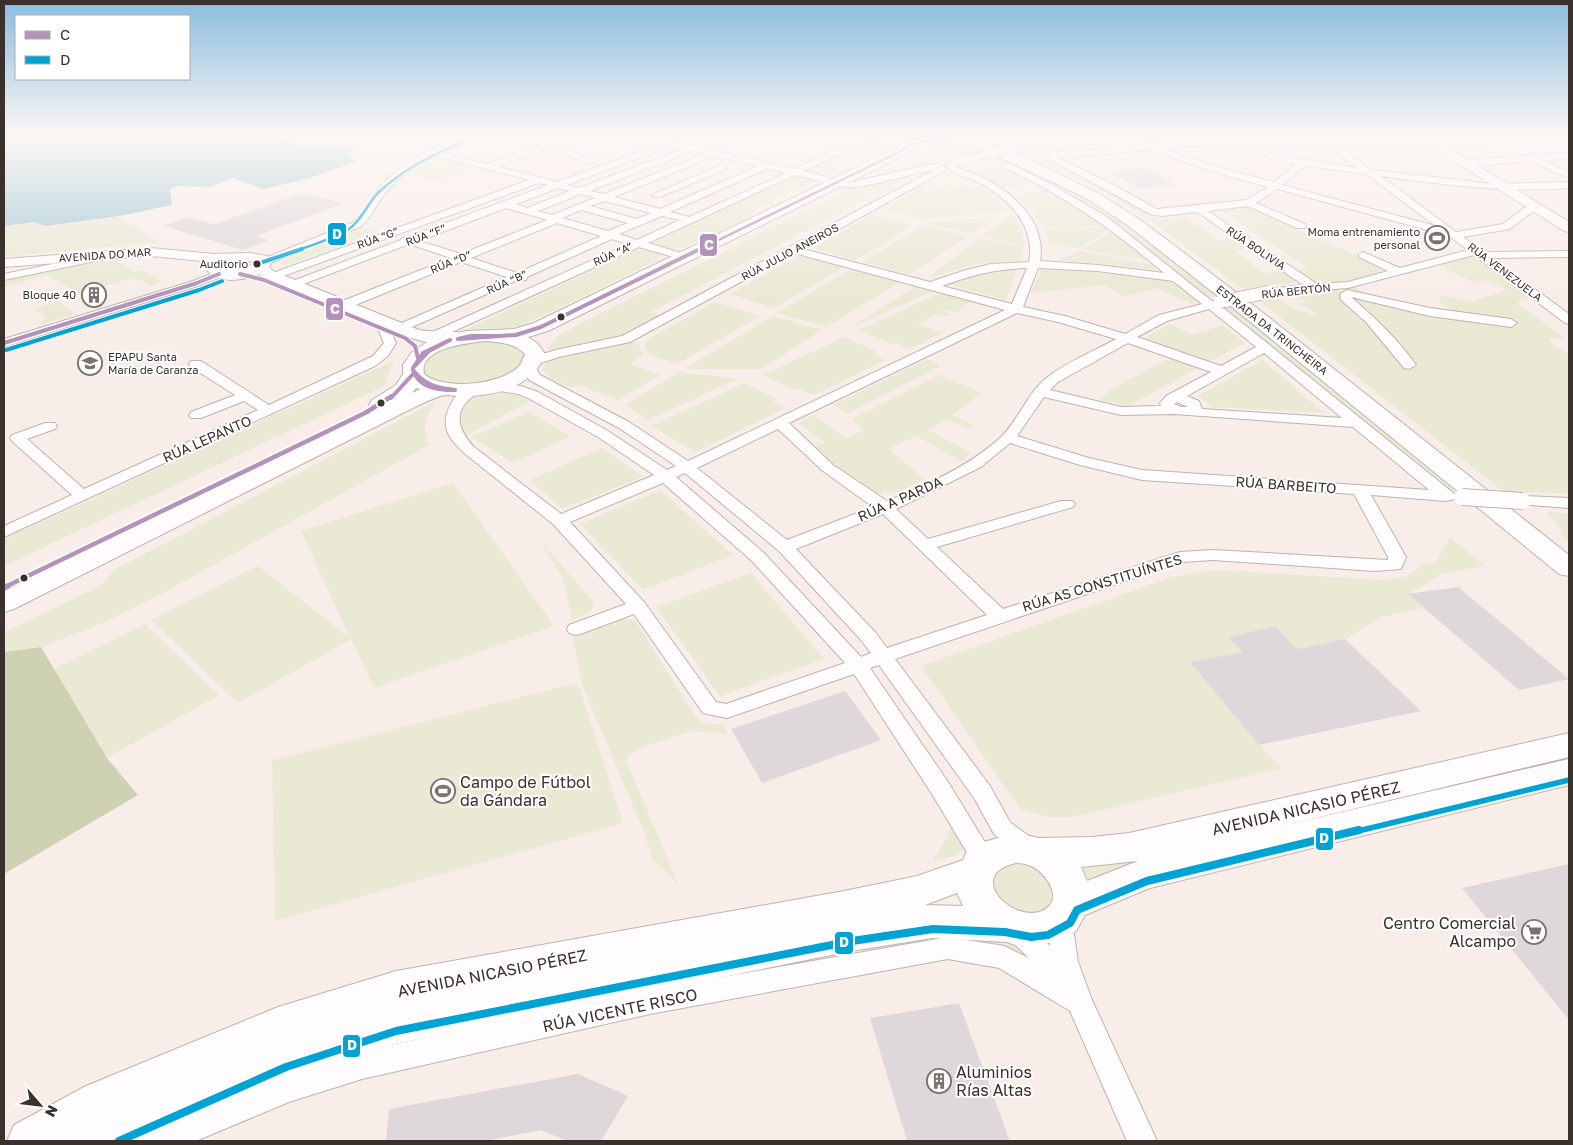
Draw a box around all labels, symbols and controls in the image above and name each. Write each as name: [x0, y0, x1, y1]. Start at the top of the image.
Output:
legend: [15, 15, 190, 80]
text: C: [60, 25, 70, 43]
text: D: [60, 50, 71, 68]
street label: RÚA JULIO ANEIROS: [739, 220, 841, 283]
street label: RÚA “F”: [404, 221, 448, 248]
line badge: D: [327, 222, 347, 246]
street label: RÚA BOLIVIA: [1224, 223, 1289, 272]
street label: RÚA “G”: [355, 224, 401, 251]
text: D: [332, 225, 342, 242]
place label: Moma entrenamiento personal: [1308, 225, 1420, 251]
sports icon: Moma entrenamiento personal: [1424, 225, 1450, 251]
line badge: C: [699, 233, 718, 257]
text: C: [704, 236, 714, 253]
street label: RÚA “A”: [591, 239, 635, 268]
street label: RÚA VENEZUELA: [1466, 239, 1546, 304]
street label: AVENIDA DO MAR: [58, 245, 152, 264]
street label: RÚA “D”: [428, 247, 473, 276]
place label: Auditorio: [200, 257, 248, 270]
marker: Auditorio: [252, 259, 262, 269]
street label: RÚA “B”: [484, 267, 529, 296]
street label: RÚA BERTÓN: [1261, 280, 1331, 301]
building icon: Bloque 40: [81, 282, 107, 308]
street label: ESTRADA DA TRINCHEIRA: [1214, 282, 1331, 377]
place label: Bloque 40: [23, 288, 76, 301]
line badge: C: [325, 297, 344, 321]
text: C: [330, 300, 340, 317]
unlabelled marker: [556, 312, 566, 322]
school or university icon: EPAPU Santa María de Caranza: [77, 350, 103, 376]
place label: EPAPU Santa María de Caranza: [108, 350, 198, 376]
unlabelled marker: [376, 398, 386, 408]
street label: RÚA LEPANTO: [160, 411, 254, 466]
street label: RÚA A PARDA: [855, 472, 945, 525]
street label: RÚA BARBEITO: [1235, 472, 1337, 497]
street label: RÚA AS CONSTITUÍNTES: [1020, 550, 1184, 615]
unlabelled marker: [19, 573, 29, 583]
place label: Campo de Fútbol da Gándara: [460, 772, 591, 810]
street label: AVENIDA NICASIO PÉREZ: [1210, 777, 1402, 839]
sports icon: Campo de Fútbol da Gándara: [430, 778, 456, 804]
line badge: D: [1315, 827, 1334, 851]
place label: Centro Comercial Alcampo: [1383, 913, 1516, 951]
supermarket icon: Centro Comercial Alcampo: [1521, 919, 1547, 945]
line badge: D: [834, 931, 854, 955]
text: D: [839, 933, 849, 950]
street label: AVENIDA NICASIO PÉREZ: [396, 945, 588, 1001]
street label: RÚA VICENTE RISCO: [541, 984, 699, 1036]
line badge: D: [342, 1034, 361, 1058]
text: D: [347, 1036, 357, 1053]
place label: Aluminios Rías Altas: [956, 1062, 1032, 1100]
building icon: Aluminios Rías Altas: [926, 1068, 952, 1094]
north arrow: [15, 1080, 65, 1130]
text: N: [42, 1103, 62, 1120]

